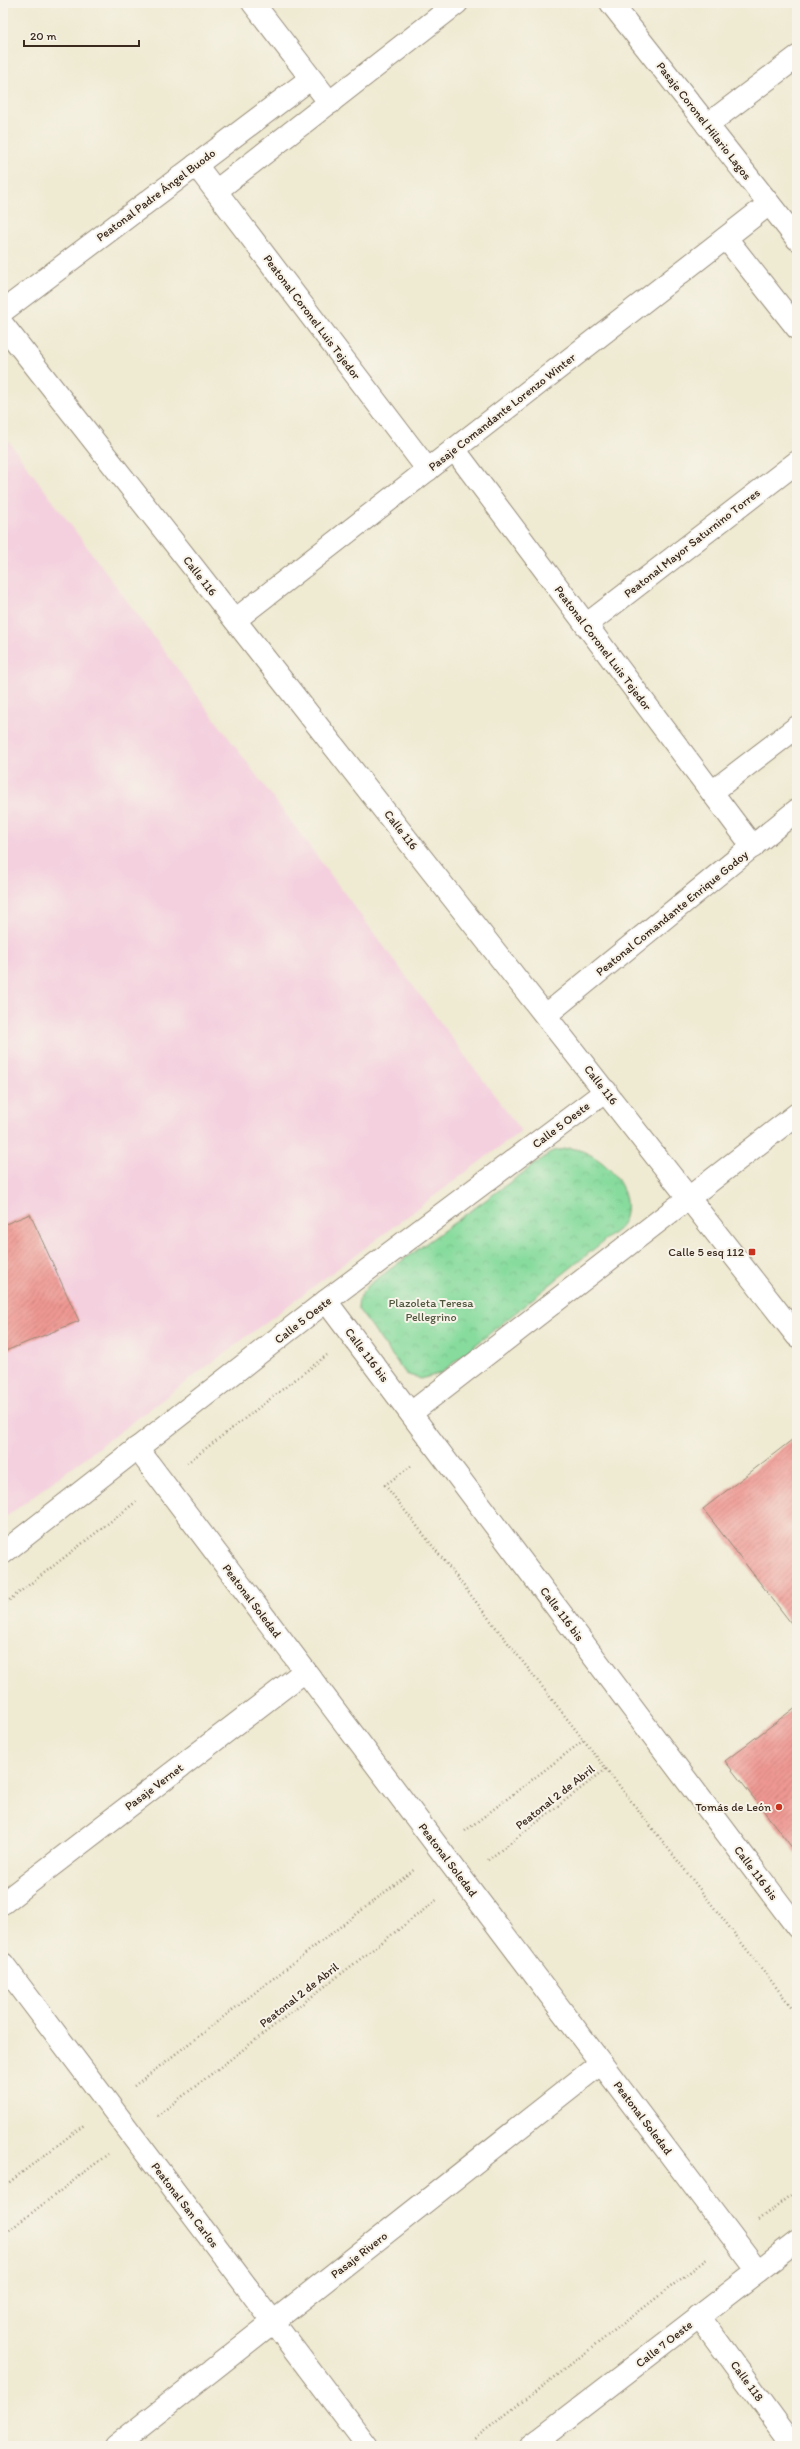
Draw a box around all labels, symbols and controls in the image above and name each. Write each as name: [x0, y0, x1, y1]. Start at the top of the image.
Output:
scale bar: [24, 22, 139, 48]
text: 20 m: [30, 29, 57, 43]
street label: Pasaje Coronel Hilario Lagos: [654, 59, 754, 183]
street label: Peatonal Padre Ángel Buodo: [94, 146, 218, 244]
street label: Peatonal Coronel Luis Tejedor: [260, 252, 364, 382]
street label: Pasaje Comandante Lorenzo Winter: [426, 350, 579, 474]
street label: Peatonal Mayor Saturnino Torres: [621, 485, 763, 601]
street label: Calle 116: [180, 553, 220, 599]
street label: Peatonal Coronel Luis Tejedor: [551, 583, 655, 713]
street label: Calle 116: [381, 807, 421, 853]
street label: Peatonal Comandante Enrique Godoy: [593, 847, 751, 979]
street label: Calle 116: [581, 1062, 621, 1108]
street label: Calle 5 Oeste: [530, 1099, 593, 1151]
place label: Calle 5 esq 112: [668, 1245, 745, 1259]
marker: Calle 5 esq 112: [747, 1247, 757, 1257]
street label: Calle 5 Oeste: [272, 1293, 334, 1347]
park label: Plazoleta Teresa Pellegrino: [388, 1296, 474, 1324]
street label: Calle 116 bis: [342, 1325, 392, 1385]
street label: Peatonal Soledad: [220, 1561, 285, 1641]
street label: Calle 116 bis: [537, 1584, 587, 1644]
street label: Pasaje Vernet: [122, 1760, 186, 1813]
street label: Peatonal 2 de Abril: [513, 1761, 598, 1832]
place label: Tomás de León: [695, 1800, 771, 1814]
marker: Tomás de León: [774, 1802, 784, 1812]
street label: Peatonal Soledad: [416, 1820, 481, 1900]
street label: Calle 116 bis: [731, 1843, 781, 1903]
street label: Peatonal 2 de Abril: [257, 1959, 342, 2030]
street label: Peatonal Soledad: [611, 2078, 676, 2158]
street label: Peatonal San Carlos: [148, 2160, 222, 2250]
street label: Pasaje Rivero: [328, 2229, 390, 2281]
street label: Calle 7 Oeste: [633, 2317, 695, 2370]
street label: Calle 118: [728, 2358, 767, 2404]

